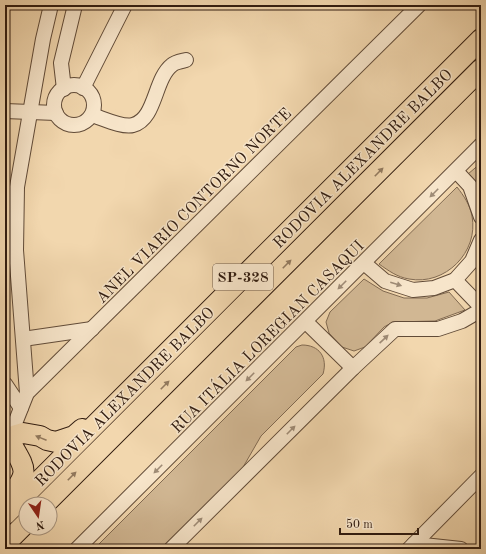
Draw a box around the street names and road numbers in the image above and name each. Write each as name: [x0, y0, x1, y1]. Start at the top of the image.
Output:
street label: RODOVIA ALEXANDRE BALBO: [271, 67, 456, 252]
street label: ANEL VIARIO CONTORNO NORTE: [94, 106, 295, 307]
street label: RUA ITÁLIA LOREGIAN CASAQUI: [166, 235, 368, 437]
road number: SP-328: [213, 264, 273, 290]
street label: RODOVIA ALEXANDRE BALBO: [33, 305, 218, 490]

